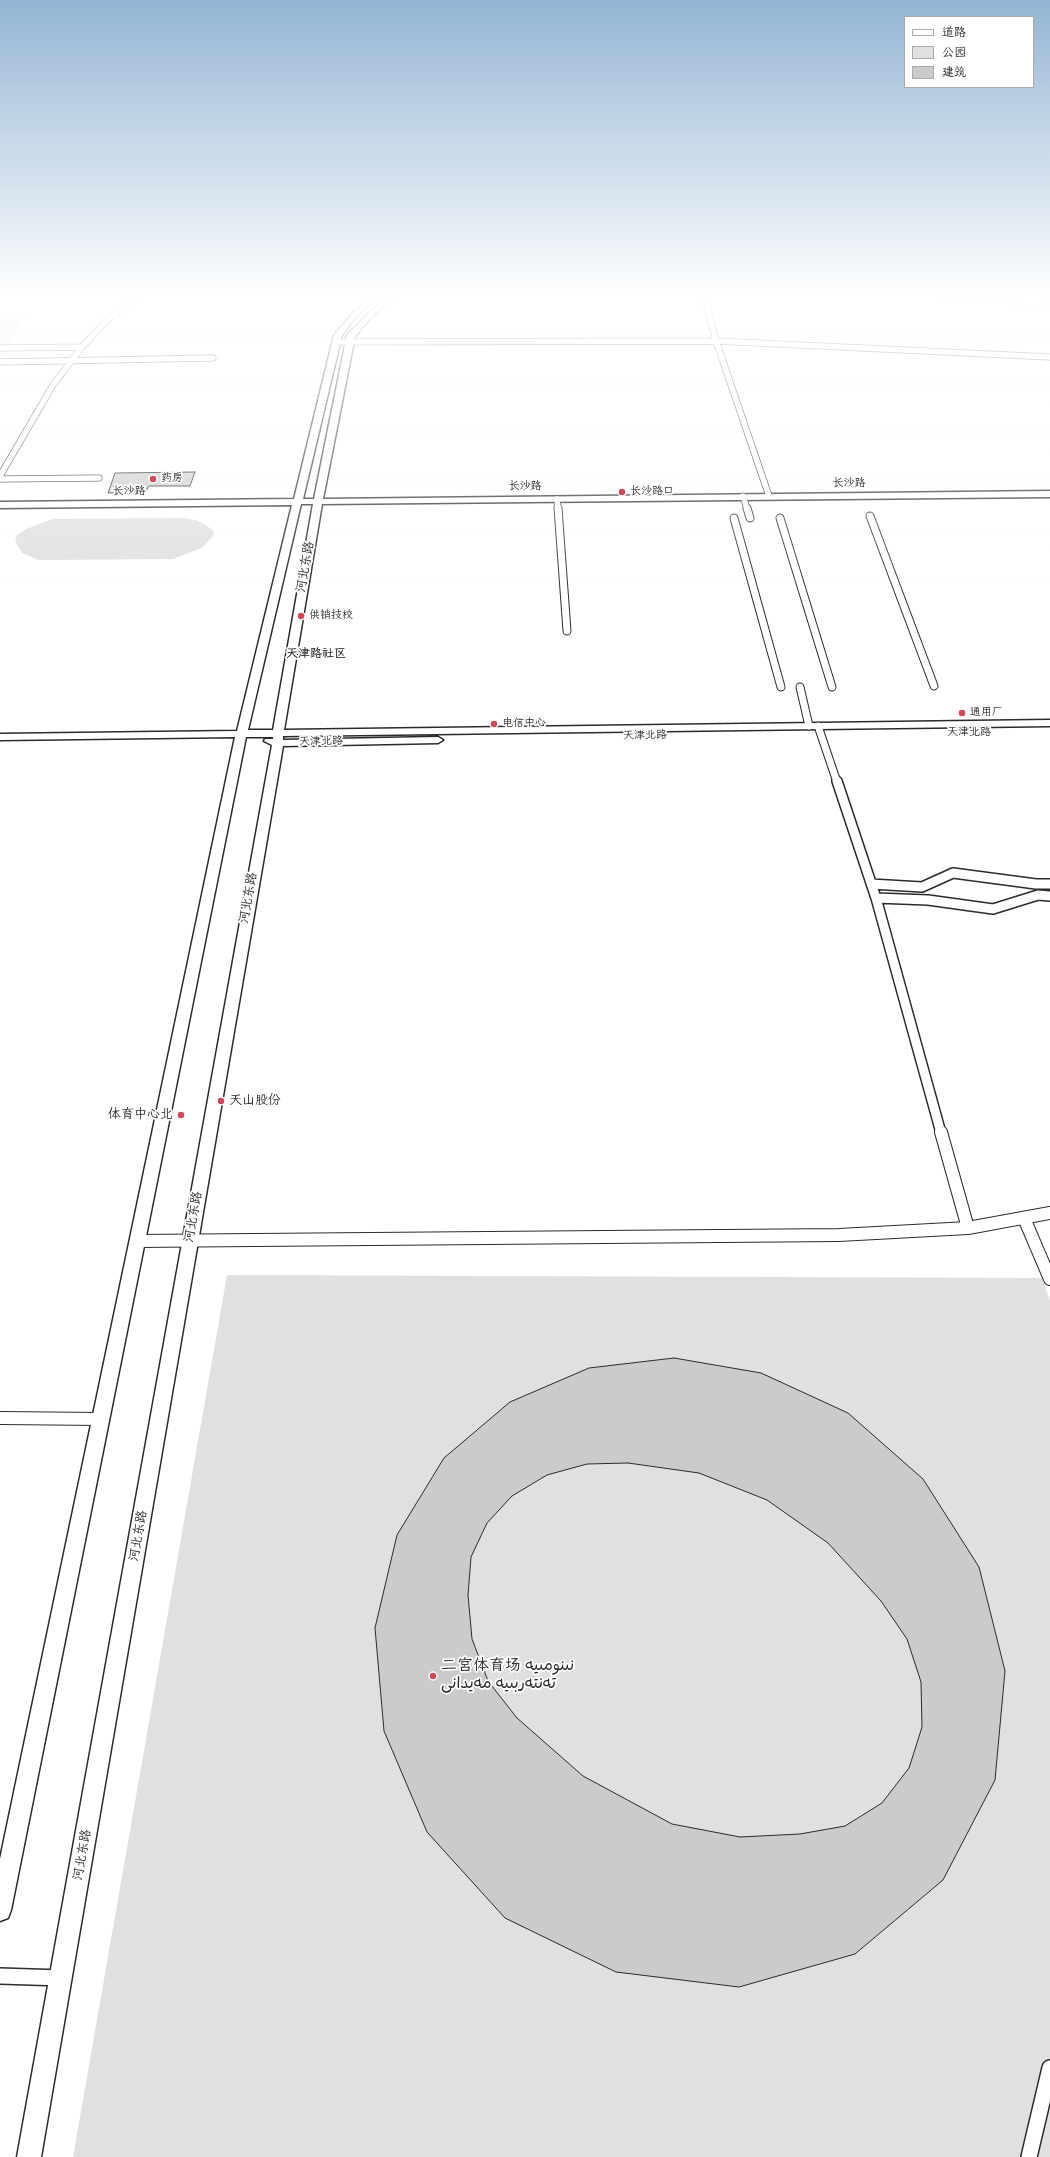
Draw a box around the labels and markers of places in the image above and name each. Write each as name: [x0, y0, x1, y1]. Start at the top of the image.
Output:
place label: 药房: [161, 472, 183, 486]
marker: 药房: [148, 474, 158, 484]
place label: 长沙路口: [630, 485, 674, 499]
marker: 长沙路口: [617, 487, 627, 497]
place label: 供销技校: [309, 609, 353, 623]
marker: 供销技校: [296, 611, 306, 621]
place label: 通用厂: [970, 706, 1003, 720]
marker: 通用厂: [957, 708, 967, 718]
place label: 电信中心: [502, 717, 546, 731]
marker: 电信中心: [489, 719, 499, 729]
place label: 天山股份: [229, 1093, 281, 1109]
marker: 天山股份: [216, 1096, 226, 1106]
place label: 体育中心北: [108, 1107, 173, 1123]
marker: 体育中心北: [176, 1110, 186, 1120]
place label: 二宫体育场 نىنومىيە تەنتەربىيە مەيدانى: [441, 1657, 574, 1695]
marker: 二宫体育场 نىنومىيە تەنتەربىيە مەيدانى: [428, 1671, 438, 1681]

